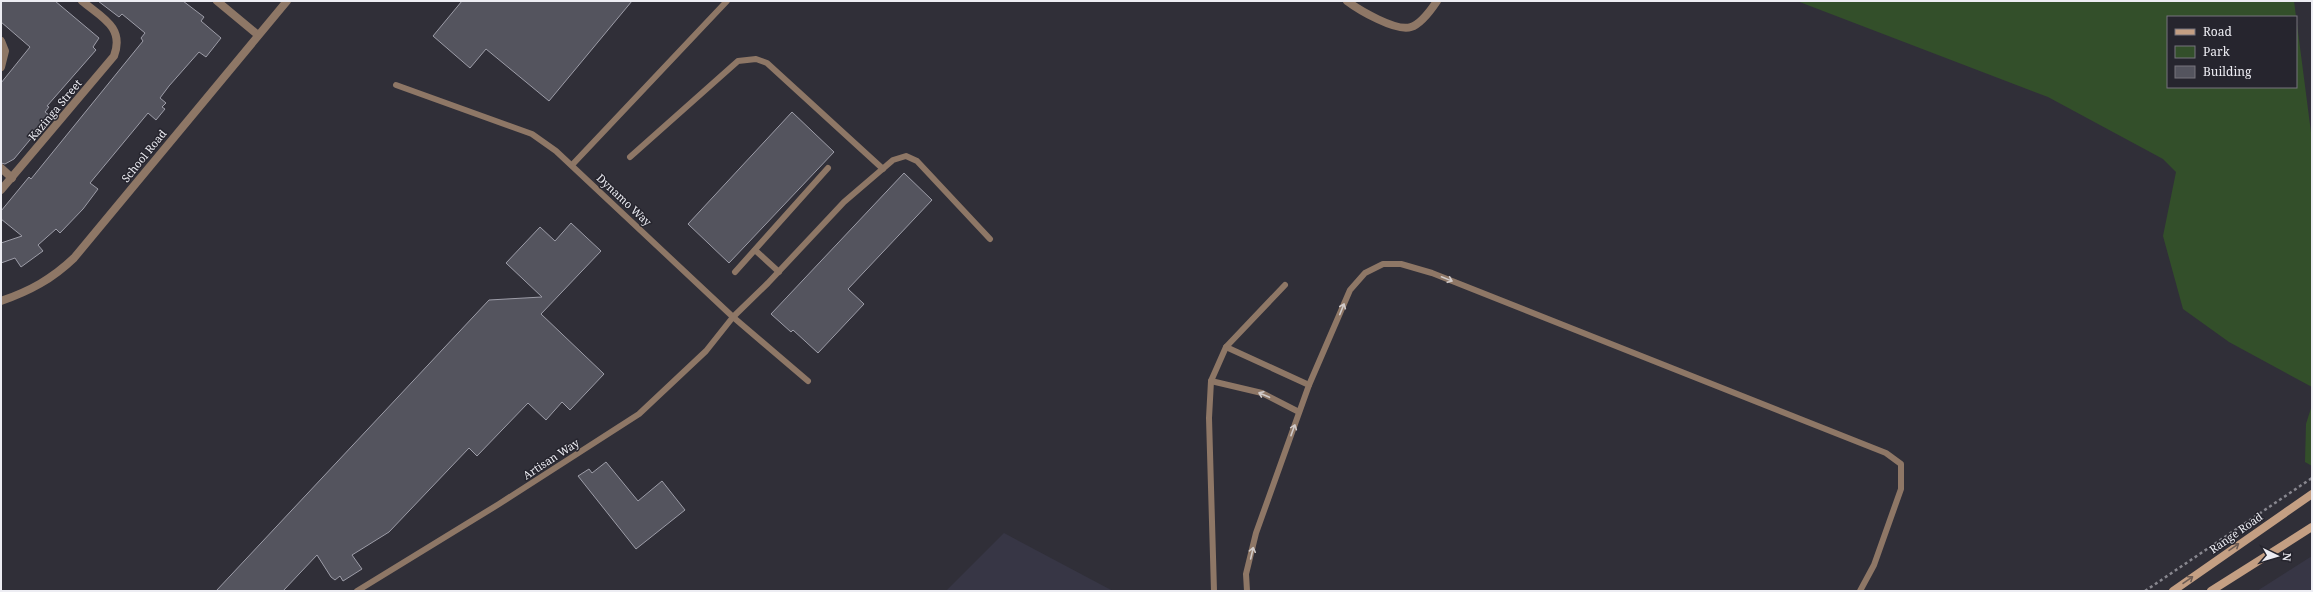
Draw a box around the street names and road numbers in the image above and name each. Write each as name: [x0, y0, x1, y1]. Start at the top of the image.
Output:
street label: Kazinga Street: [25, 76, 85, 144]
street label: School Road: [118, 126, 170, 185]
street label: Dynamo Way: [594, 170, 656, 230]
street label: Artisan Way: [520, 434, 582, 482]
street label: Range Road: [2206, 509, 2265, 556]

